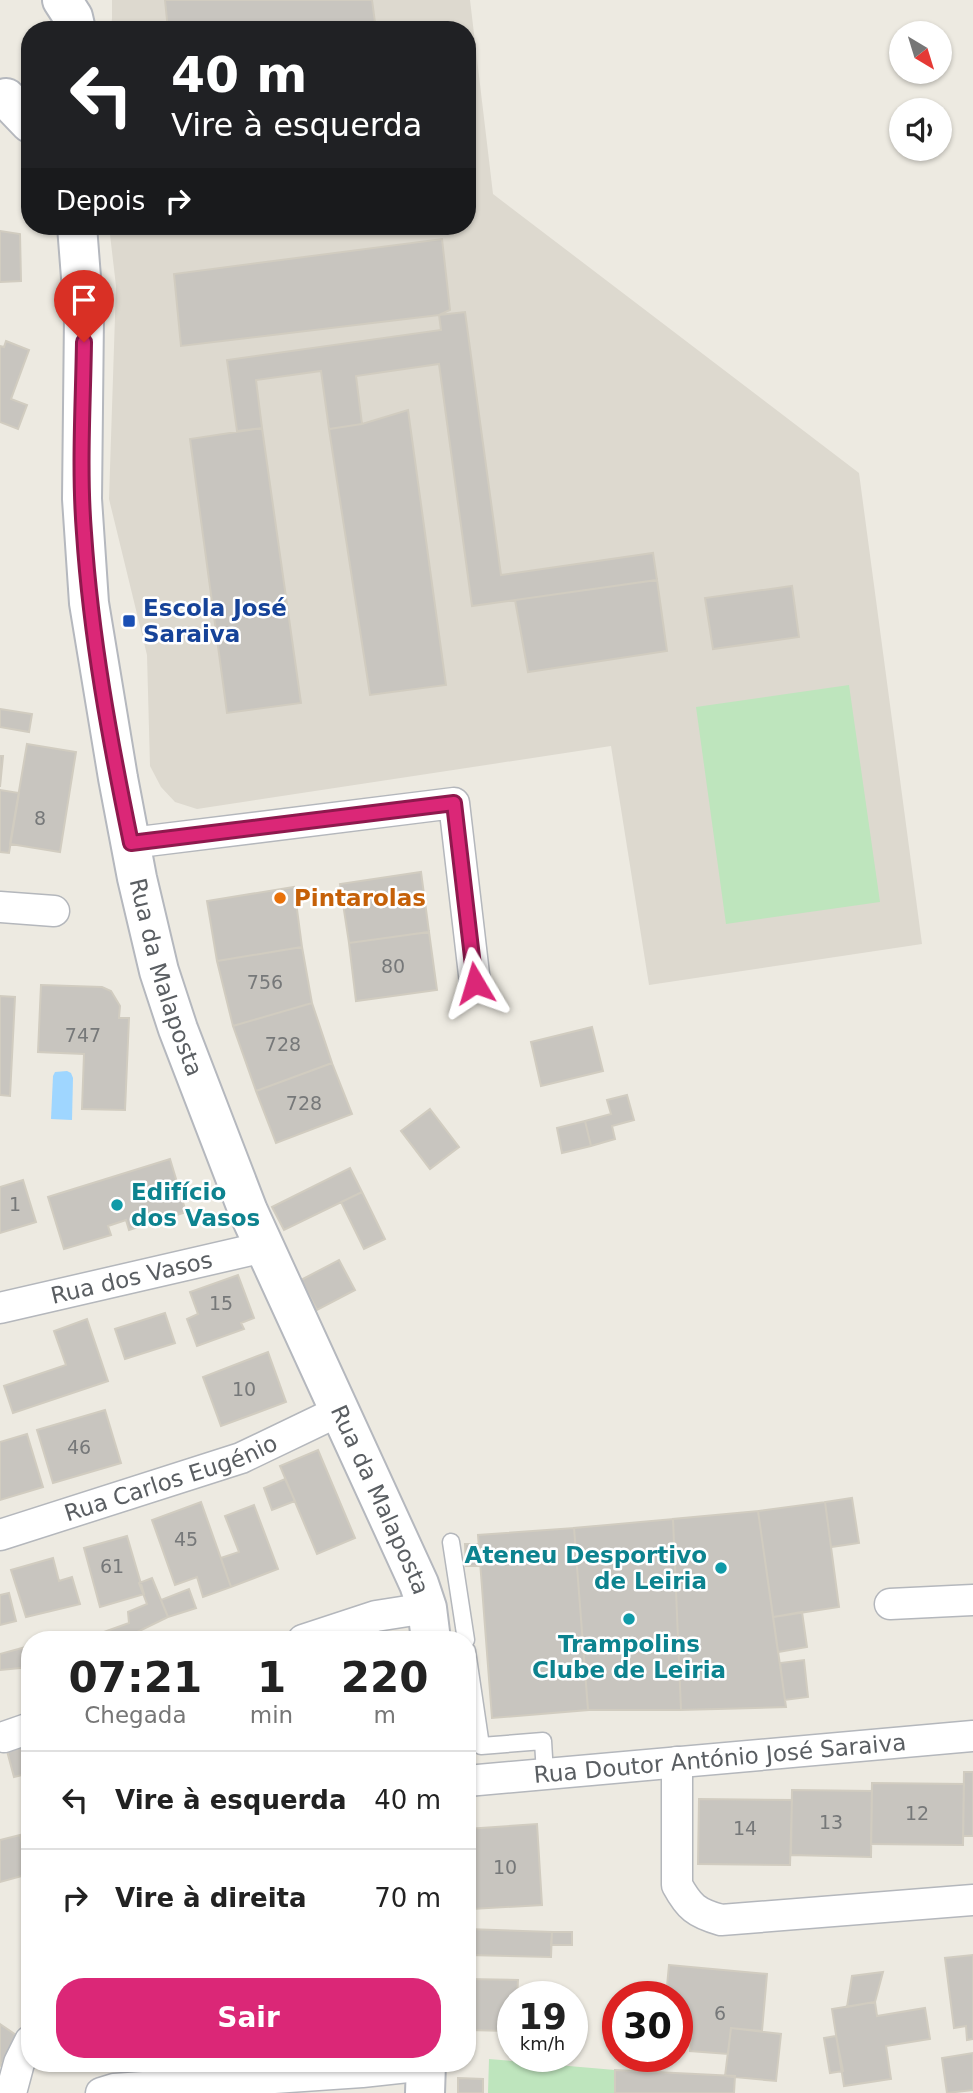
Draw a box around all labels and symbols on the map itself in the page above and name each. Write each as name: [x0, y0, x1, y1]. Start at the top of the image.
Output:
north arrow: [889, 21, 952, 84]
pin: [54, 270, 114, 342]
place label: Escola José Saraiva: [143, 595, 287, 647]
marker: Escola José Saraiva: [121, 613, 137, 629]
house number: 8: [34, 807, 46, 829]
street label: Rua da Malaposta: [125, 876, 208, 1080]
place label: Pintarolas: [294, 885, 426, 911]
marker: Pintarolas: [272, 890, 288, 906]
position arrow: [438, 946, 512, 1020]
house number: 80: [381, 955, 405, 977]
house number: 756: [247, 971, 283, 993]
house number: 747: [65, 1024, 101, 1046]
house number: 728: [265, 1033, 301, 1055]
house number: 728: [286, 1092, 322, 1114]
place label: Edifício dos Vasos: [131, 1179, 260, 1231]
house number: 1: [9, 1193, 21, 1215]
marker: Edifício dos Vasos: [109, 1197, 125, 1213]
street label: Rua dos Vasos: [48, 1246, 215, 1309]
house number: 15: [209, 1292, 233, 1314]
house number: 10: [232, 1378, 256, 1400]
street label: Rua da Malaposta: [326, 1401, 434, 1598]
street label: Rua Carlos Eugénio: [61, 1430, 281, 1527]
house number: 46: [67, 1436, 91, 1458]
house number: 45: [174, 1528, 198, 1550]
place label: Ateneu Desportivo de Leiria: [465, 1542, 707, 1594]
house number: 61: [100, 1555, 124, 1577]
marker: Ateneu Desportivo de Leiria: [713, 1560, 729, 1576]
marker: Trampolins Clube de Leiria: [621, 1611, 637, 1627]
place label: Trampolins Clube de Leiria: [532, 1631, 726, 1683]
street label: Rua Doutor António José Saraiva: [533, 1729, 907, 1788]
house number: 12: [905, 1802, 929, 1824]
house number: 13: [819, 1811, 843, 1833]
house number: 14: [733, 1817, 757, 1839]
house number: 10: [493, 1856, 517, 1878]
speed limit sign: 30: [602, 1981, 693, 2072]
house number: 6: [714, 2002, 726, 2024]

